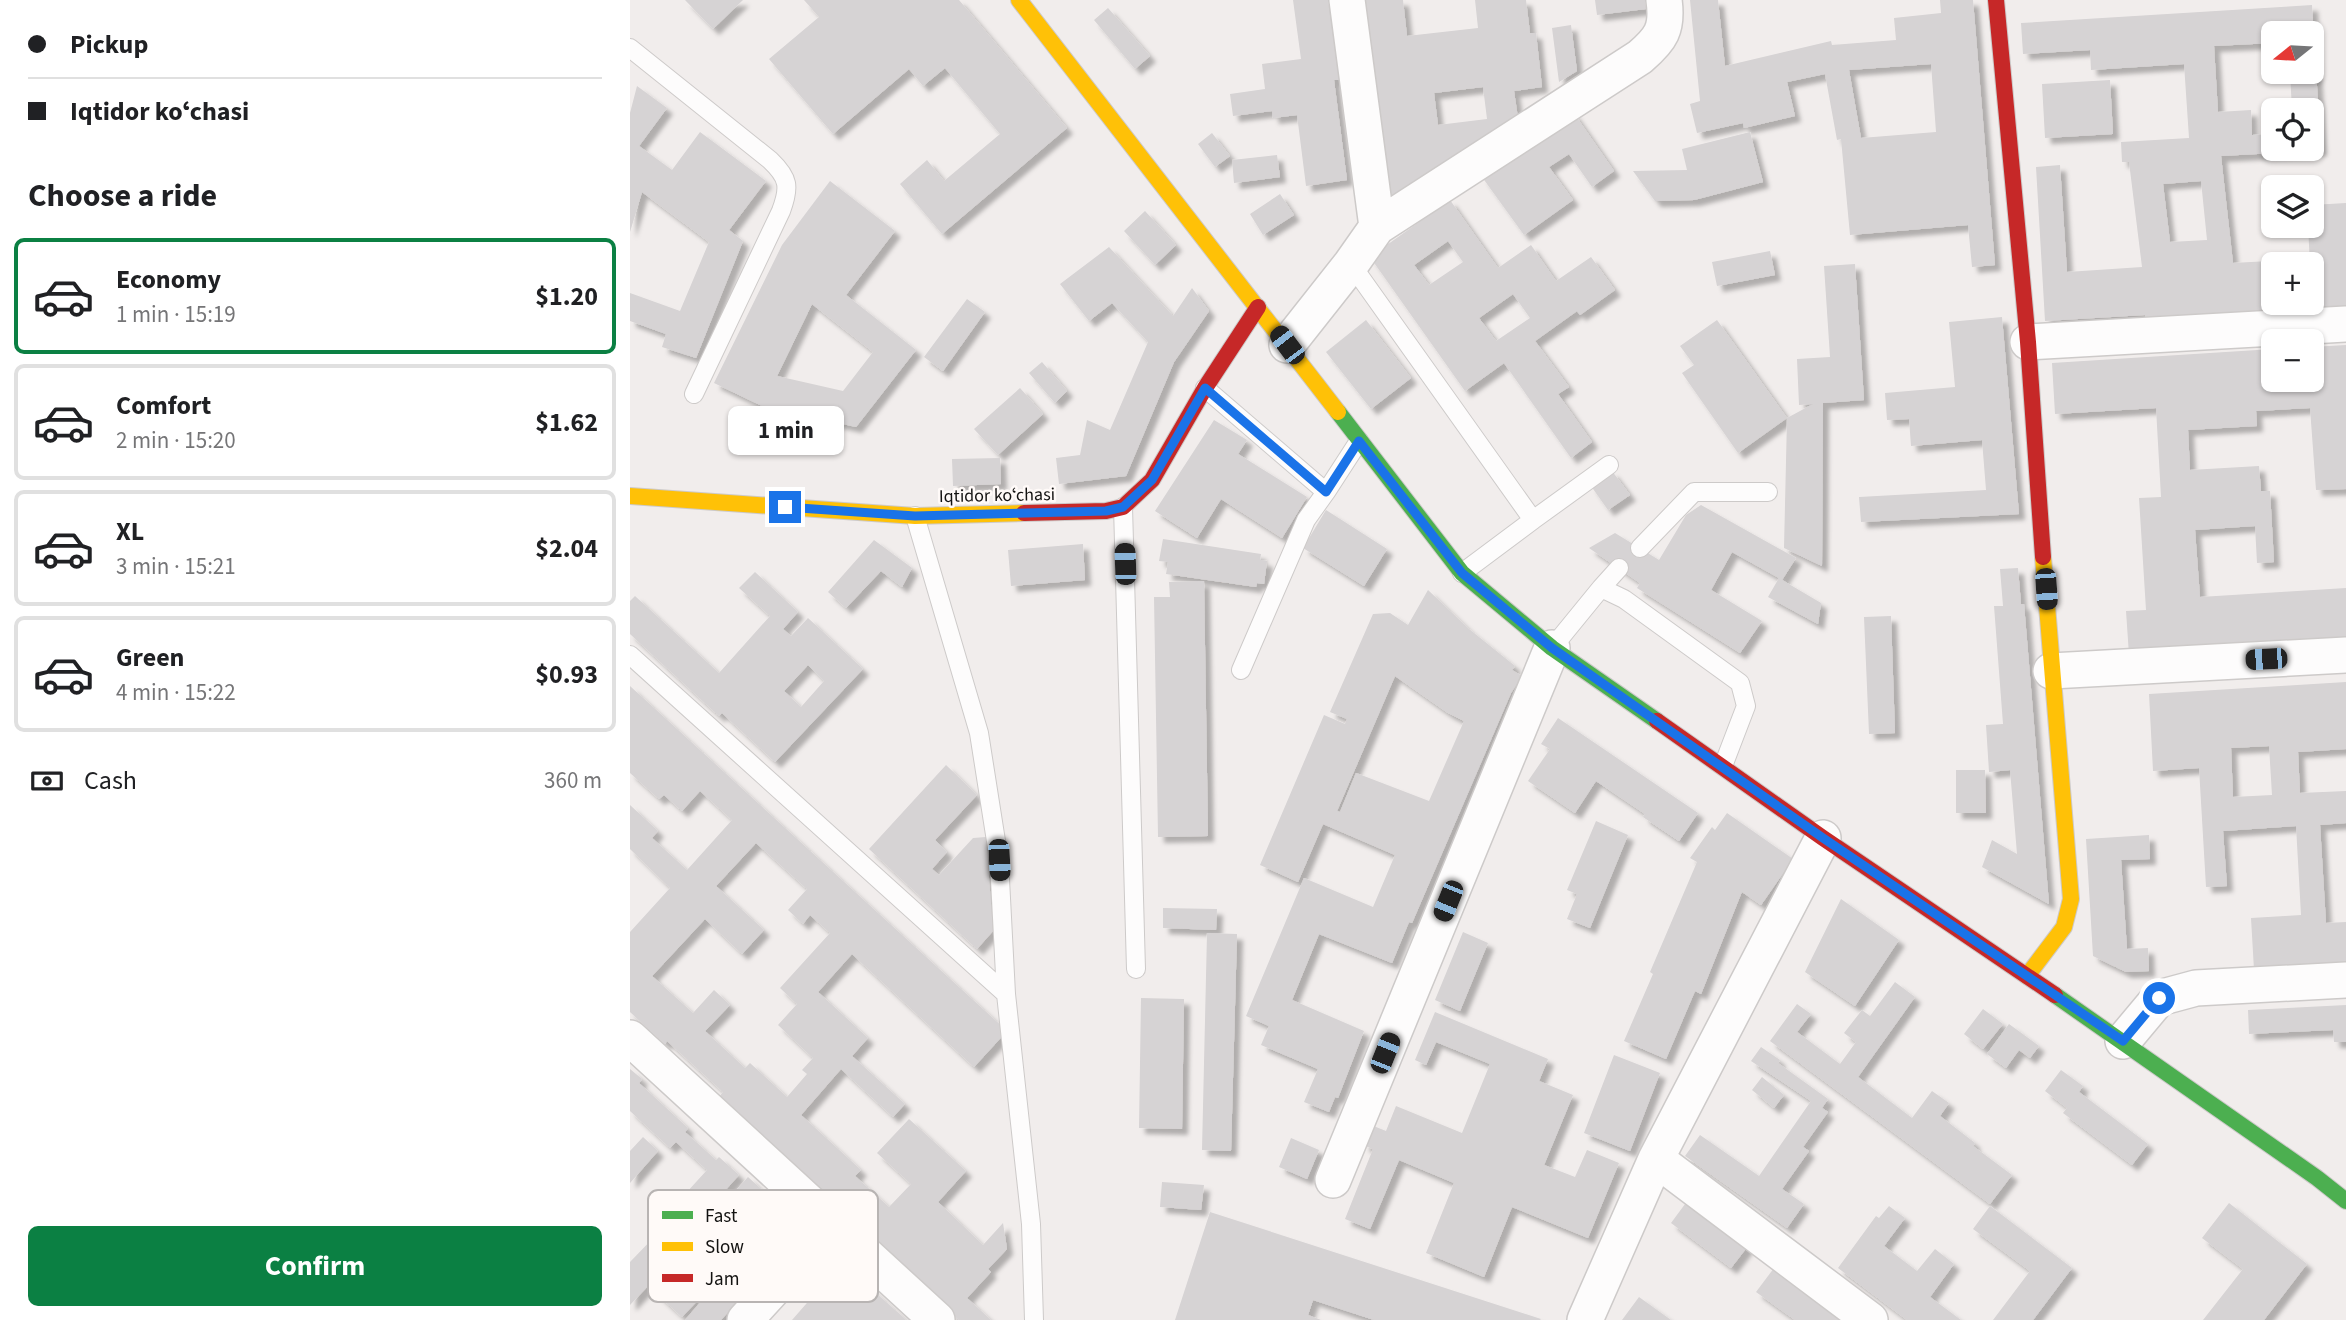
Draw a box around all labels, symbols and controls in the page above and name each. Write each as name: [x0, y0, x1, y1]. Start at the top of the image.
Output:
north arrow: [2261, 21, 2324, 84]
map controls: [2261, 21, 2324, 392]
text: Pickup: [70, 26, 148, 63]
text: Iqtidor koʻchasi: [70, 93, 249, 130]
button: locate: [2261, 98, 2324, 161]
text: Choose a ride: [28, 173, 217, 219]
button: layers: [2261, 175, 2324, 238]
button: +: [2261, 252, 2324, 315]
text: Economy: [116, 261, 221, 298]
icon: car: [32, 265, 95, 328]
text: $1.20: [535, 278, 598, 315]
text: 1 min · 15:19: [116, 298, 236, 331]
car: [1266, 322, 1309, 368]
button: −: [2261, 329, 2324, 392]
text: Comfort: [116, 387, 211, 424]
icon: car: [32, 391, 95, 454]
text: $1.62: [535, 404, 598, 441]
callout: 1 min: [727, 406, 843, 454]
text: 1 min: [758, 414, 814, 447]
text: 2 min · 15:20: [116, 424, 236, 457]
street label: Iqtidor koʻchasi: [939, 482, 1055, 509]
route end: [769, 491, 801, 523]
text: XL: [116, 513, 144, 550]
icon: car: [32, 517, 95, 580]
text: $2.04: [535, 530, 598, 567]
car: [1114, 543, 1137, 585]
text: 3 min · 15:21: [116, 550, 236, 583]
car: [2035, 567, 2058, 611]
text: Green: [116, 639, 184, 676]
icon: car: [32, 643, 95, 706]
car: [2245, 647, 2288, 671]
text: $0.93: [535, 656, 598, 693]
text: 4 min · 15:22: [116, 676, 236, 709]
icon: cash: [28, 762, 66, 800]
text: Cash: [84, 762, 137, 799]
text: 360 m: [544, 764, 602, 797]
car: [988, 838, 1011, 882]
car: [1431, 878, 1466, 924]
route start: [2143, 982, 2175, 1014]
car: [1368, 1030, 1403, 1076]
legend: [648, 1190, 878, 1302]
text: Fast: [705, 1203, 738, 1230]
button: Confirm: [28, 1226, 602, 1306]
text: Slow: [705, 1234, 744, 1261]
text: Jam: [705, 1266, 739, 1293]

